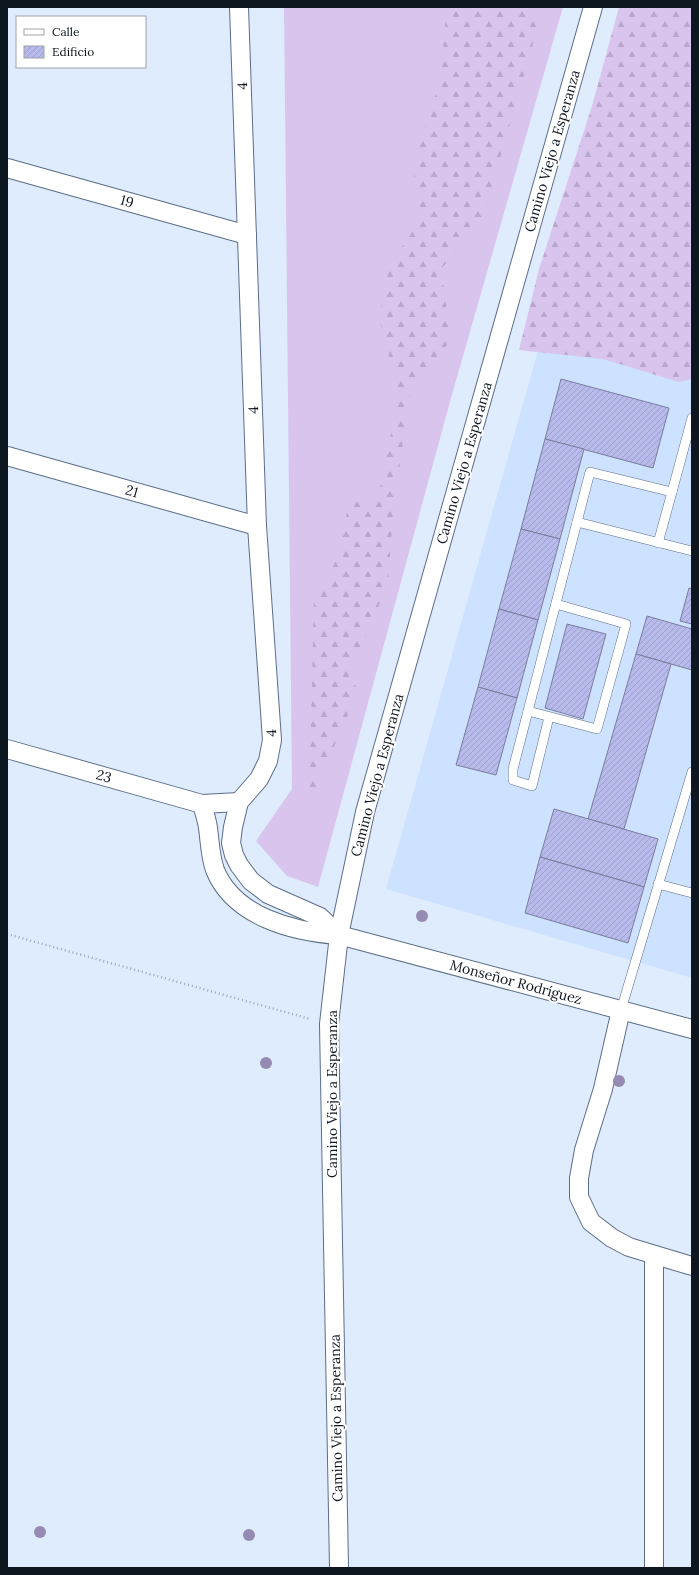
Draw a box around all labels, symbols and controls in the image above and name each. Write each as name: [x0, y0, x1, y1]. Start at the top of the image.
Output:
legend: [16, 16, 146, 68]
text: Calle: [52, 24, 80, 39]
text: Edificio: [52, 44, 94, 59]
street label: Camino Viejo a Esperanza: [520, 68, 584, 234]
street label: 4: [233, 81, 251, 90]
street label: 19: [118, 191, 136, 211]
street label: Camino Viejo a Esperanza: [432, 380, 496, 546]
street label: 4: [244, 405, 262, 414]
street label: 21: [123, 481, 141, 501]
street label: Camino Viejo a Esperanza: [347, 692, 407, 858]
street label: 4: [262, 728, 280, 737]
street label: 23: [94, 765, 114, 787]
street label: Monseñor Rodríguez: [448, 956, 584, 1008]
street label: Camino Viejo a Esperanza: [323, 1010, 341, 1178]
street label: Camino Viejo a Esperanza: [326, 1334, 346, 1502]

